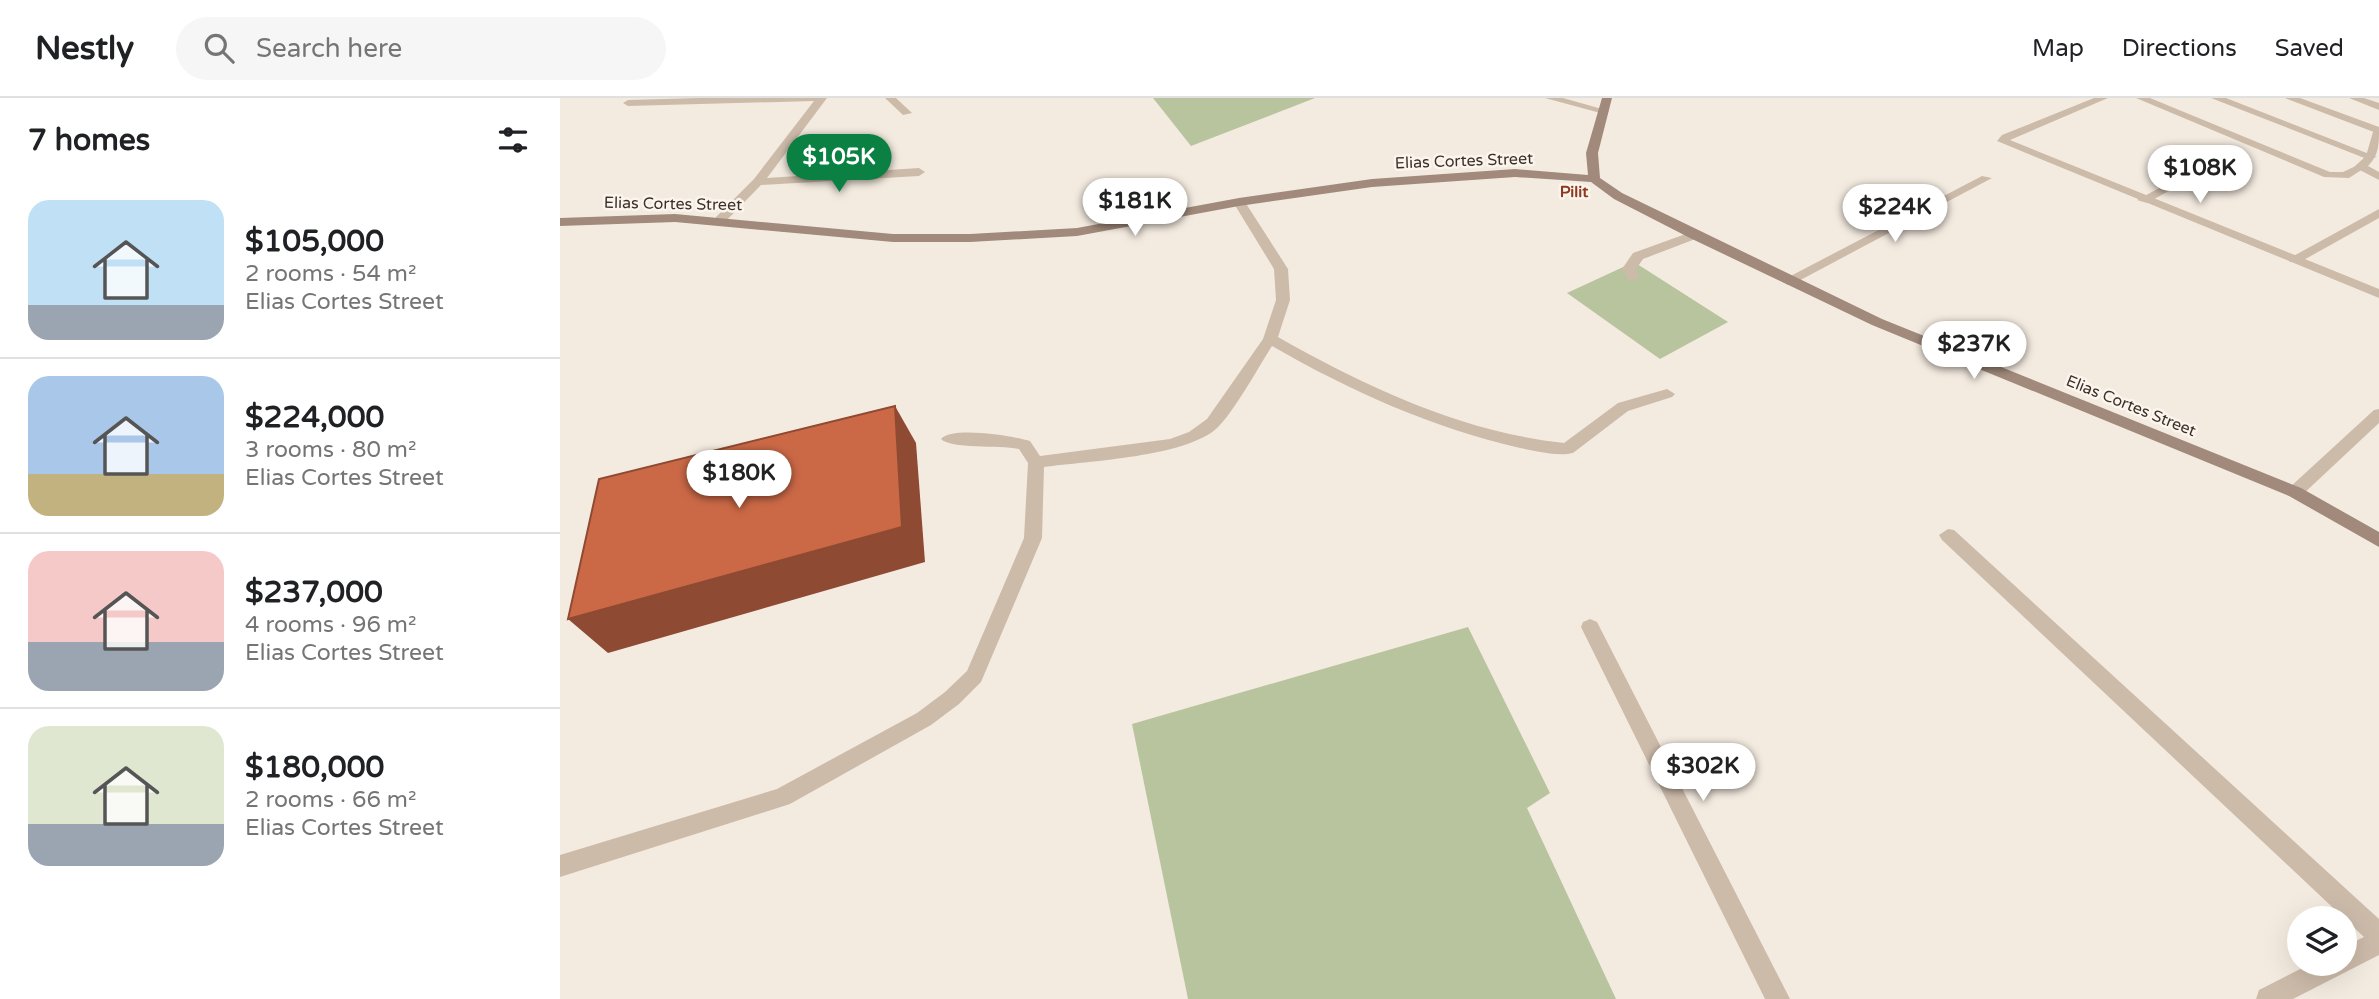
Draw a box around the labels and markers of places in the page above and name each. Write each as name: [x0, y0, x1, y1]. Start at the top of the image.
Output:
pin: $105K: [790, 134, 888, 194]
pin: $108K: [2151, 146, 2249, 205]
pin: $181K: [1086, 178, 1184, 238]
pin: $224K: [1846, 184, 1944, 244]
pin: $237K: [1925, 322, 2023, 381]
pin: $180K: [690, 450, 788, 510]
pin: $302K: [1654, 744, 1752, 803]

